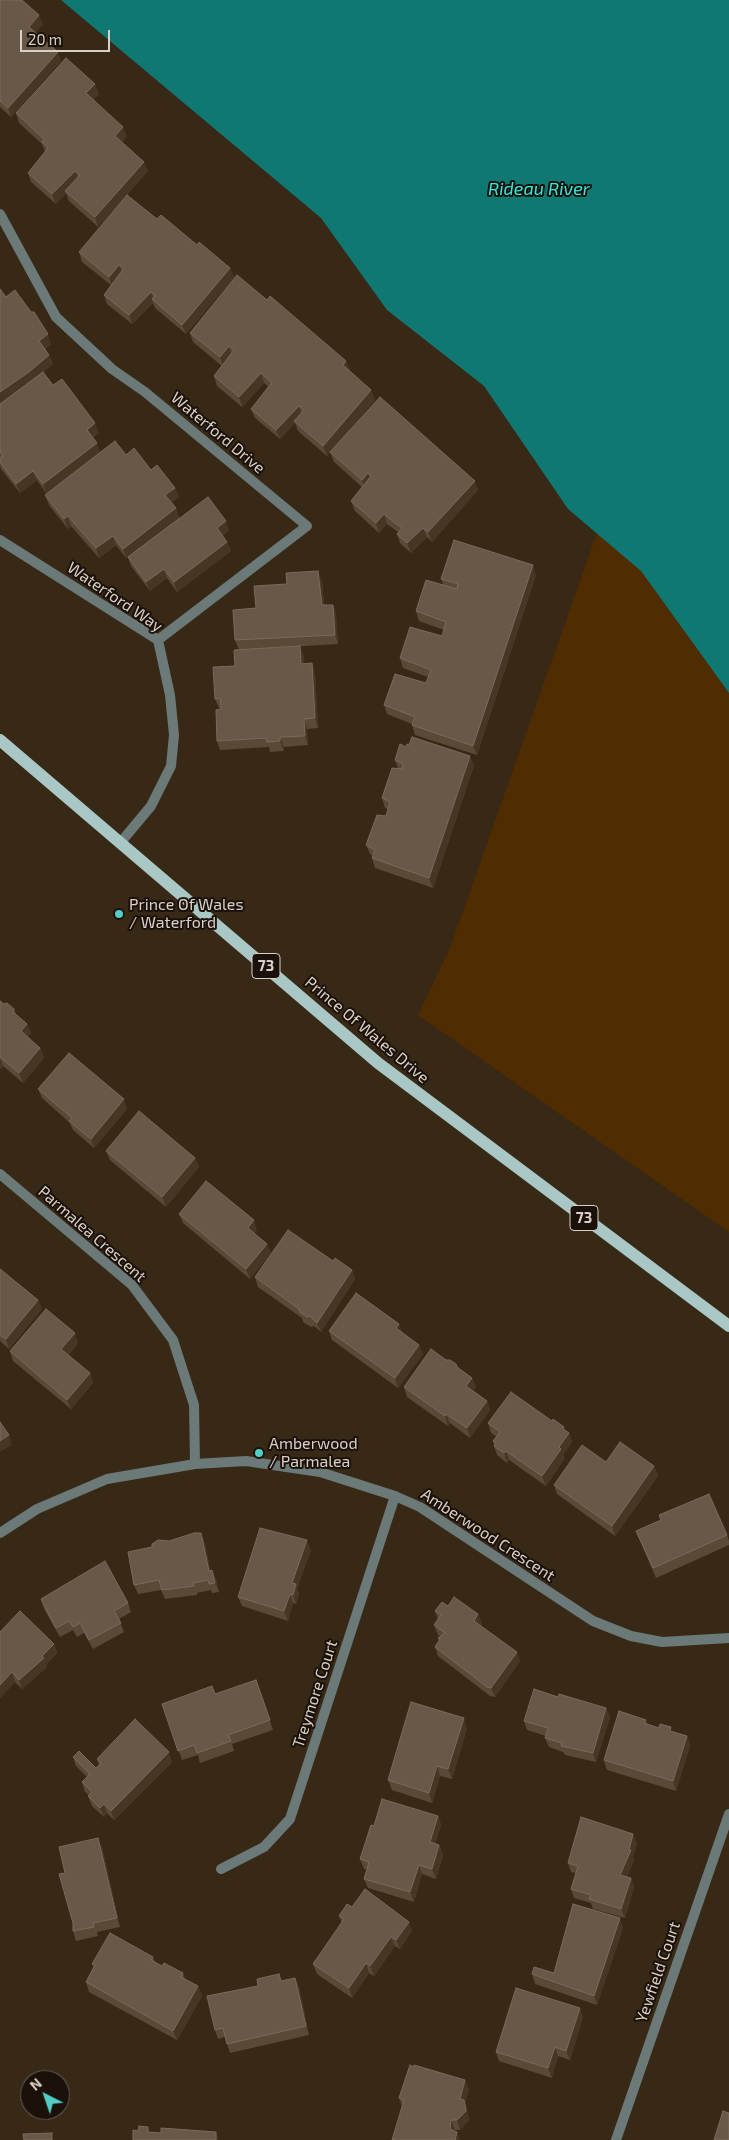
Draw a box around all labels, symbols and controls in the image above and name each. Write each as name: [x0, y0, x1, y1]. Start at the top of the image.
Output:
scale bar: [22, 20, 112, 52]
text: 20 m: [28, 30, 62, 48]
water label: Rideau River: [488, 178, 590, 200]
street label: Waterford Drive: [167, 388, 269, 478]
street label: Waterford Way: [64, 558, 166, 636]
place label: Prince Of Wales / Waterford: [129, 895, 244, 933]
marker: Prince Of Wales / Waterford: [113, 908, 125, 920]
road number: 73: [252, 954, 280, 978]
street label: Prince Of Wales Drive: [301, 972, 433, 1088]
street label: Parmalea Crescent: [34, 1182, 150, 1286]
road number: 73: [570, 1206, 598, 1230]
place label: Amberwood / Parmalea: [269, 1434, 358, 1472]
marker: Amberwood / Parmalea: [253, 1447, 265, 1459]
street label: Amberwood Crescent: [417, 1485, 559, 1585]
street label: Treymore Court: [289, 1638, 341, 1750]
street label: Yewfield Court: [632, 1919, 684, 2025]
north arrow: [20, 2070, 70, 2120]
text: N: [26, 2074, 45, 2094]

